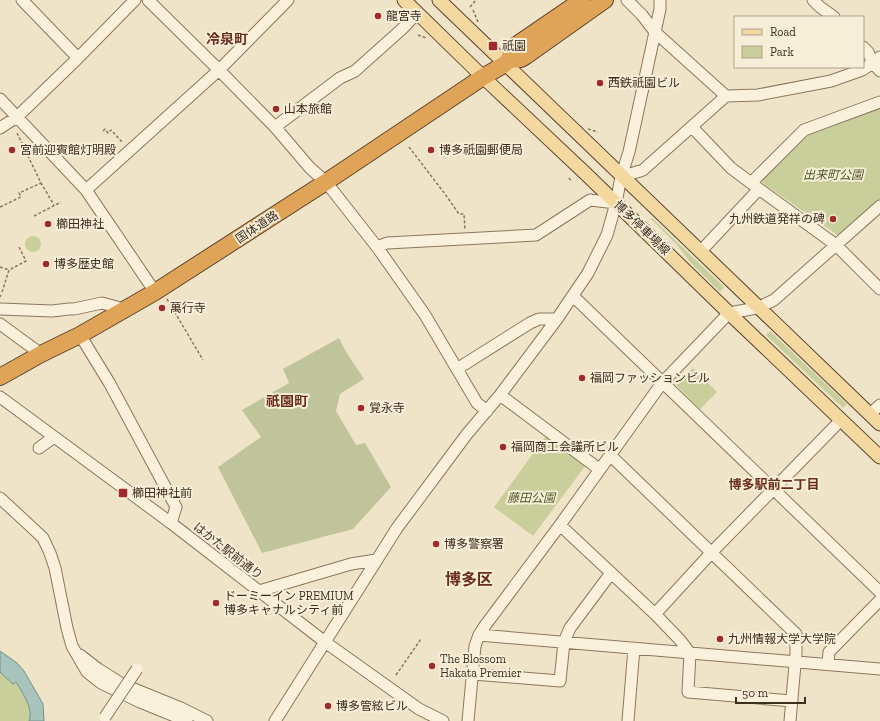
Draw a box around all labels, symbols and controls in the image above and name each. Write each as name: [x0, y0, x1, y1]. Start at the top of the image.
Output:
place label: 龍宮寺: [386, 9, 422, 23]
marker: 龍宮寺: [373, 11, 383, 21]
legend: [734, 16, 864, 68]
text: Road: [770, 25, 796, 39]
district label: 冷泉町: [206, 31, 248, 48]
place label: 祇園: [502, 39, 526, 53]
marker: 祇園: [487, 40, 499, 52]
text: Park: [770, 45, 795, 59]
place label: 西鉄祇園ビル: [608, 76, 680, 90]
marker: 西鉄祇園ビル: [595, 78, 605, 88]
place label: 山本旅館: [284, 102, 332, 116]
marker: 山本旅館: [271, 104, 281, 114]
place label: 宮前迎賓館灯明殿: [20, 143, 116, 157]
place label: 博多祇園郵便局: [439, 143, 523, 157]
marker: 宮前迎賓館灯明殿: [7, 145, 17, 155]
marker: 博多祇園郵便局: [426, 145, 436, 155]
park label: 出来町公園: [803, 168, 865, 182]
street label: 博多停車場線: [611, 198, 673, 258]
street label: 国体道路: [233, 208, 281, 246]
place label: 九州鉄道発祥の碑: [729, 212, 825, 226]
marker: 九州鉄道発祥の碑: [828, 214, 838, 224]
place label: 櫛田神社: [56, 217, 104, 231]
marker: 櫛田神社: [43, 219, 53, 229]
place label: 博多歴史館: [54, 257, 114, 271]
marker: 博多歴史館: [41, 259, 51, 269]
place label: 萬行寺: [170, 301, 206, 315]
marker: 萬行寺: [157, 303, 167, 313]
place label: 福岡ファッションビル: [590, 371, 710, 385]
marker: 福岡ファッションビル: [577, 373, 587, 383]
district label: 祇園町: [266, 393, 308, 410]
place label: 覚永寺: [369, 401, 405, 415]
marker: 覚永寺: [356, 403, 366, 413]
place label: 福岡商工会議所ビル: [511, 440, 619, 454]
marker: 福岡商工会議所ビル: [498, 442, 508, 452]
district label: 博多駅前二丁目: [728, 477, 820, 492]
place label: 櫛田神社前: [132, 486, 192, 500]
marker: 櫛田神社前: [117, 487, 129, 499]
park label: 藤田公園: [507, 491, 557, 505]
street label: はかた駅前通り: [191, 520, 265, 582]
place label: 博多警察署: [444, 537, 504, 551]
marker: 博多警察署: [431, 539, 441, 549]
district label: 博多区: [445, 570, 493, 589]
place label: ドーミーイン PREMIUM 博多キャナルシティ前: [224, 589, 354, 617]
marker: ドーミーイン PREMIUM 博多キャナルシティ前: [211, 598, 221, 608]
place label: 九州情報大学大学院: [728, 632, 836, 646]
marker: 九州情報大学大学院: [715, 634, 725, 644]
place label: The Blossom Hakata Premier: [440, 652, 522, 680]
marker: The Blossom Hakata Premier: [427, 661, 437, 671]
scale bar: [736, 679, 805, 705]
text: 50 m: [742, 686, 769, 700]
place label: 博多管絃ビル: [336, 699, 408, 713]
marker: 博多管絃ビル: [323, 701, 333, 711]

